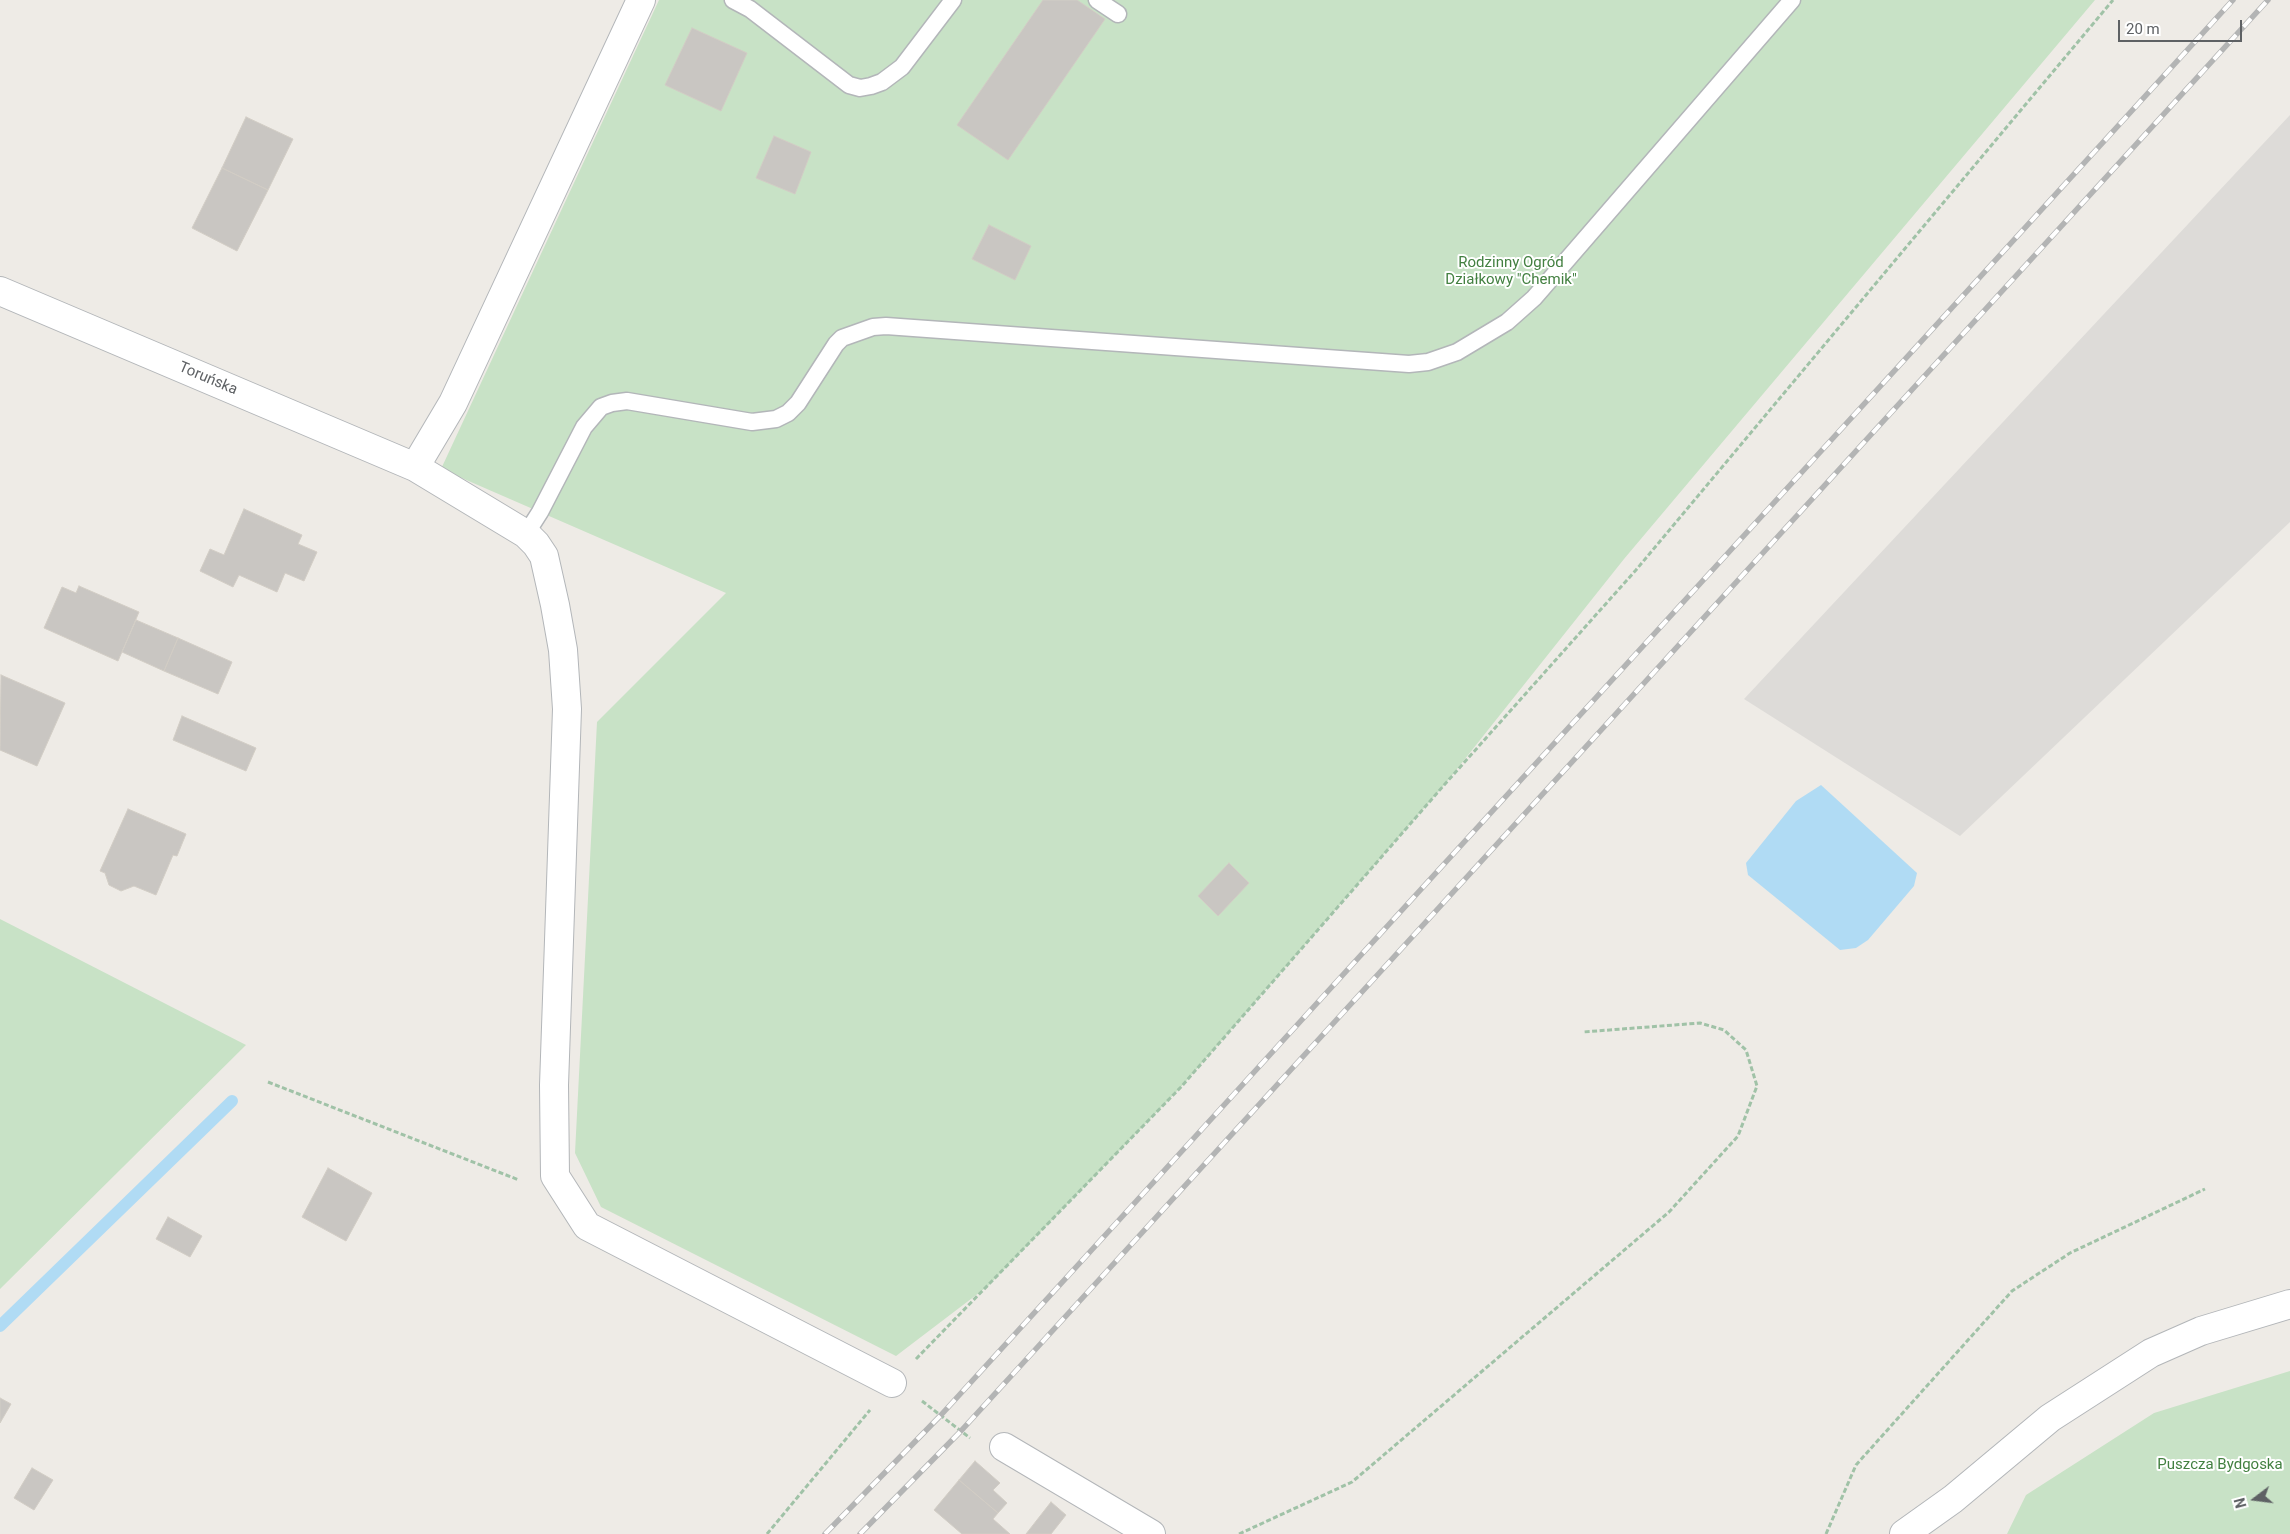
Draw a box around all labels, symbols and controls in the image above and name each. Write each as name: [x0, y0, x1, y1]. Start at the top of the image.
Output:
scale bar: [2120, 10, 2244, 42]
text: 20 m: [2126, 20, 2160, 38]
park label: Rodzinny Ogród Działkowy "Chemik": [1445, 254, 1577, 289]
street label: Toruńska: [176, 359, 240, 399]
park label: Puszcza Bydgoska: [2157, 1456, 2283, 1474]
north arrow: [2230, 1474, 2280, 1524]
text: N: [2232, 1496, 2250, 1510]

